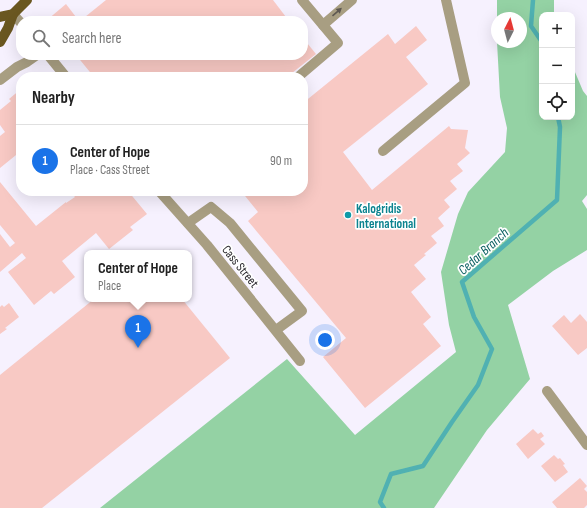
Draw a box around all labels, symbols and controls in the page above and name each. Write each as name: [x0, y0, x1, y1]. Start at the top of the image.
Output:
one-way arrow: [332, 8, 343, 17]
north arrow: [491, 12, 527, 48]
map controls: [539, 12, 575, 120]
button: +: [539, 12, 575, 48]
search box: [16, 16, 308, 60]
icon: search: [30, 27, 52, 49]
text: Search here: [62, 29, 122, 48]
button: −: [539, 48, 575, 84]
button: locate: [539, 84, 575, 120]
text: Nearby: [32, 88, 75, 108]
text: Center of Hope: [70, 143, 150, 162]
text: 1: [42, 153, 48, 169]
text: 90 m: [270, 153, 292, 169]
text: Place · Cass Street: [70, 162, 150, 178]
place label: Kalogridis International: [356, 201, 416, 232]
marker: Kalogridis International: [343, 210, 353, 220]
water label: Cedar Branch: [455, 224, 512, 279]
street label: Cass Street: [218, 242, 262, 291]
popup: [84, 250, 192, 302]
text: Center of Hope: [98, 259, 178, 278]
text: Place: [98, 278, 121, 294]
pin: 1: [125, 315, 151, 348]
your location: [315, 330, 335, 350]

